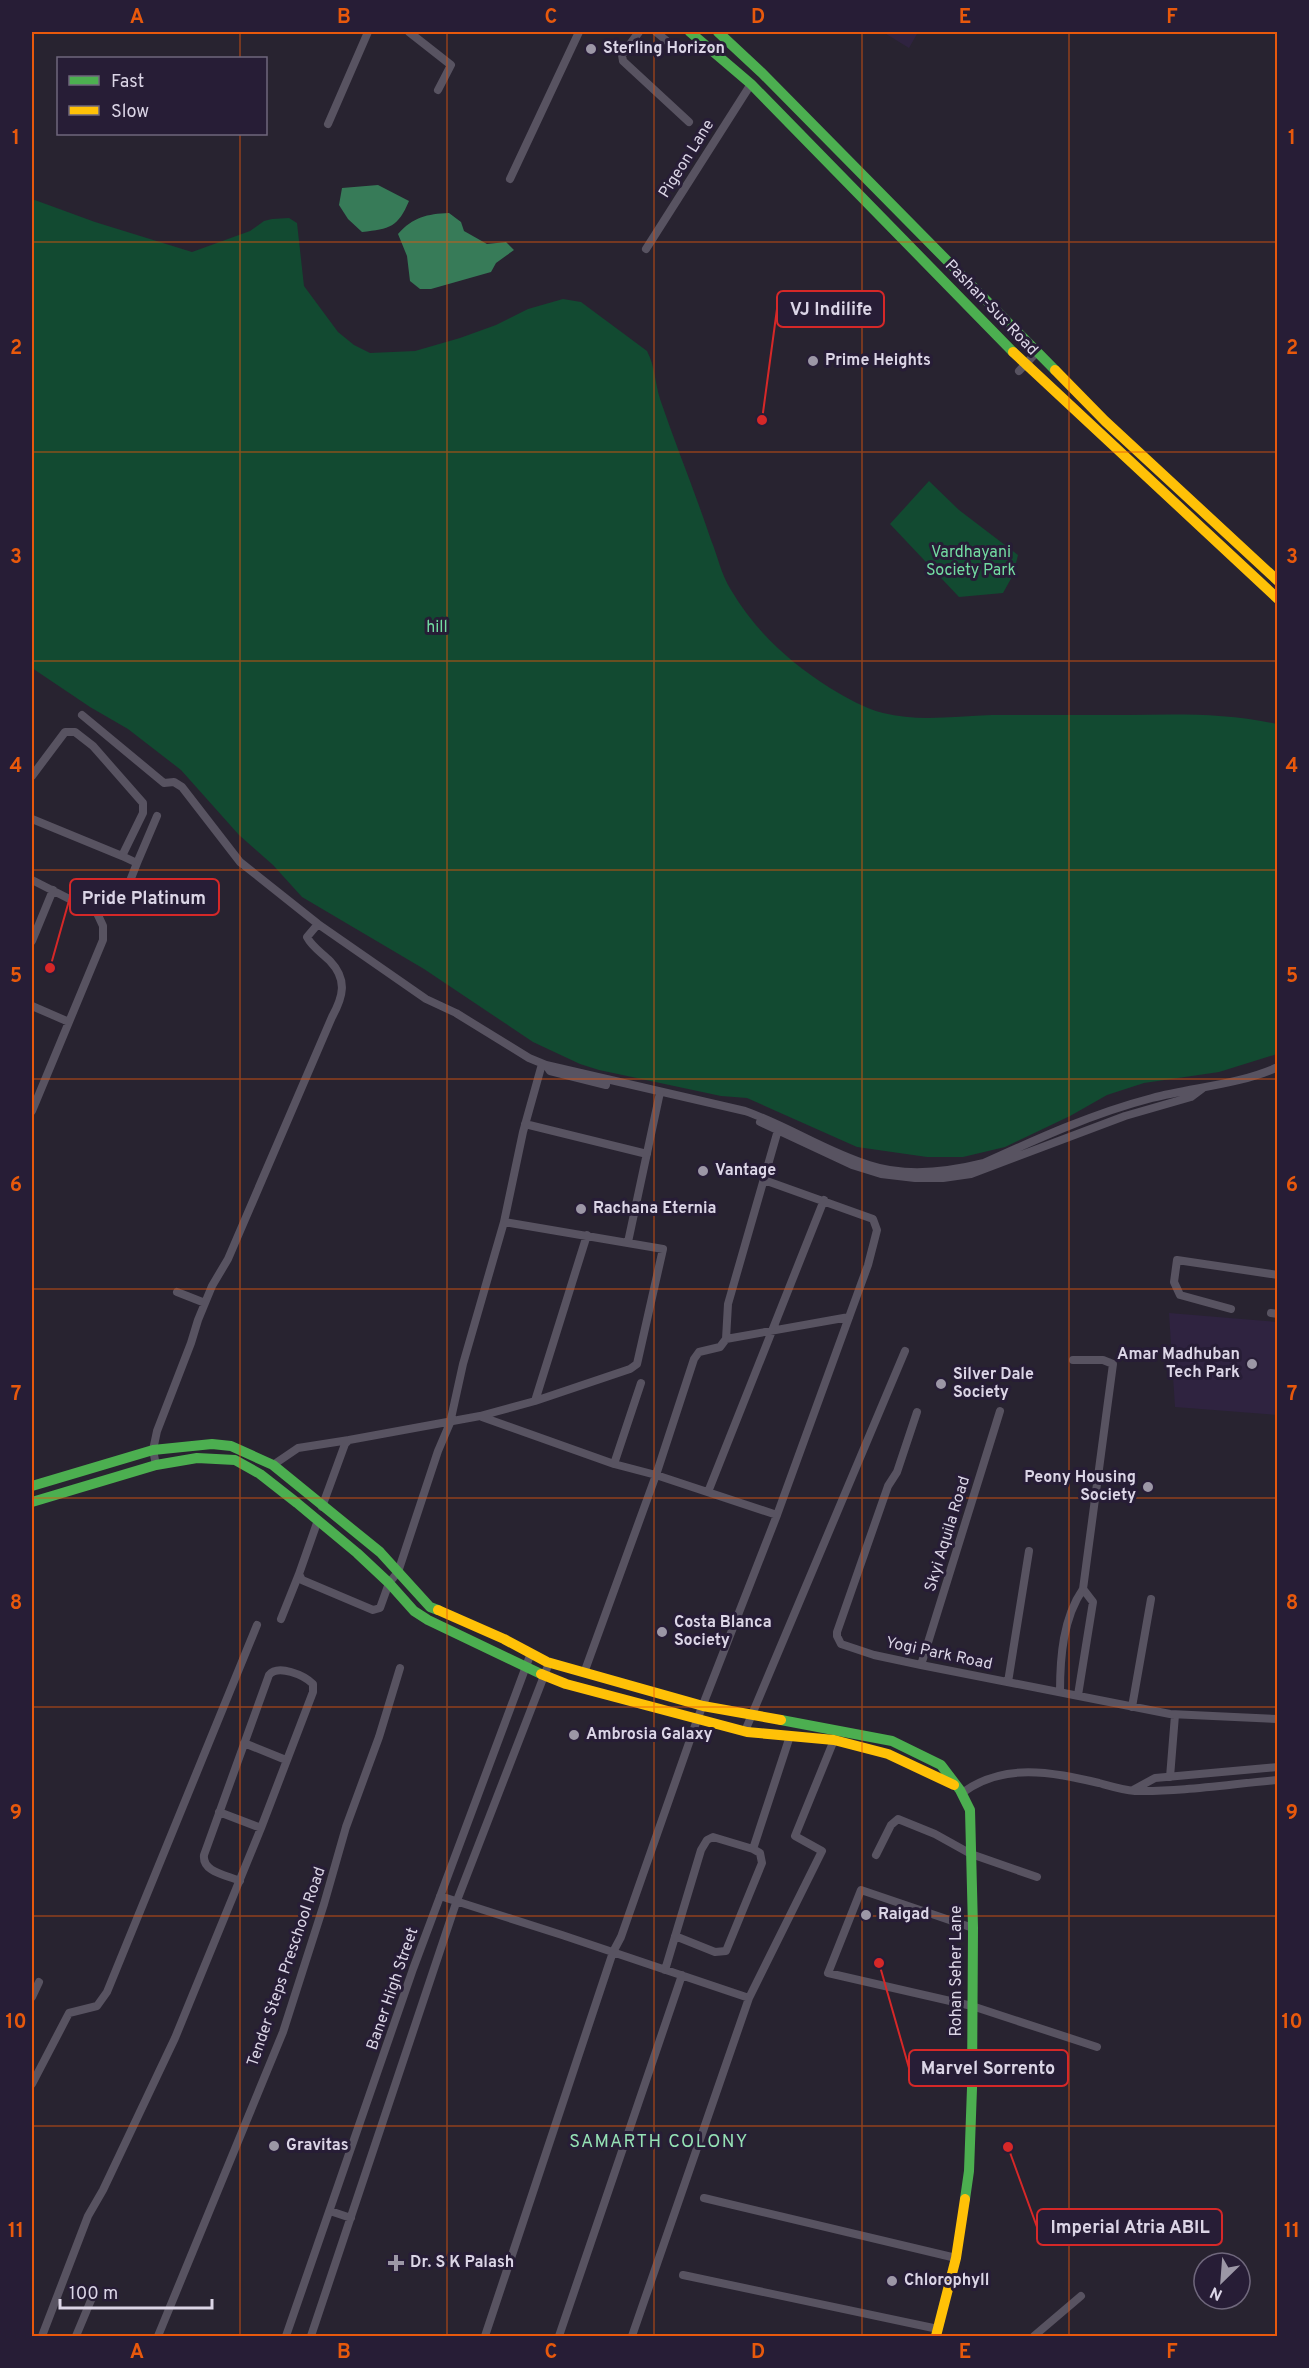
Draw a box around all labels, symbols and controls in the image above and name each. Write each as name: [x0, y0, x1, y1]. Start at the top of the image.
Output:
text: A: [130, 5, 144, 31]
text: B: [337, 5, 351, 31]
text: C: [545, 5, 557, 31]
text: D: [751, 5, 765, 31]
text: E: [959, 5, 971, 31]
text: F: [1166, 5, 1178, 31]
place label: Sterling Horizon: [603, 39, 725, 59]
marker: Sterling Horizon: [584, 42, 598, 56]
legend: [57, 57, 267, 135]
text: Fast: [111, 71, 144, 94]
text: Slow: [111, 101, 149, 124]
street label: Pigeon Lane: [655, 116, 719, 202]
text: 1: [12, 126, 20, 152]
text: 1: [1288, 126, 1296, 152]
street label: Pashan-Sus Road: [940, 256, 1042, 360]
callout: VJ Indilife: [777, 291, 884, 327]
text: VJ Indilife: [790, 299, 872, 322]
text: 2: [10, 336, 22, 362]
text: 2: [1286, 336, 1298, 362]
place label: Prime Heights: [825, 351, 931, 371]
marker: Prime Heights: [806, 354, 820, 368]
park label: Vardhayani Society Park: [926, 543, 1016, 581]
text: 3: [10, 545, 22, 571]
text: 3: [1286, 545, 1298, 571]
park label: hill: [426, 618, 448, 638]
text: 4: [10, 754, 22, 780]
text: 4: [1286, 754, 1298, 780]
callout: Pride Platinum: [70, 879, 219, 915]
text: Pride Platinum: [82, 888, 206, 911]
text: 5: [10, 964, 22, 990]
text: 5: [1286, 964, 1298, 990]
place label: Vantage: [715, 1161, 776, 1181]
marker: Vantage: [696, 1164, 710, 1178]
text: 6: [10, 1173, 22, 1199]
text: 6: [1286, 1173, 1298, 1199]
place label: Rachana Eternia: [593, 1199, 717, 1219]
marker: Rachana Eternia: [574, 1202, 588, 1216]
place label: Amar Madhuban Tech Park: [1117, 1345, 1240, 1383]
marker: Amar Madhuban Tech Park: [1245, 1357, 1259, 1371]
place label: Silver Dale Society: [953, 1365, 1034, 1403]
marker: Silver Dale Society: [934, 1377, 948, 1391]
text: 7: [11, 1382, 21, 1408]
text: 7: [1287, 1382, 1297, 1408]
place label: Peony Housing Society: [1024, 1468, 1136, 1506]
street label: Skyi Aquila Road: [921, 1474, 975, 1594]
marker: Peony Housing Society: [1141, 1480, 1155, 1494]
text: 8: [10, 1591, 22, 1617]
text: 8: [1286, 1591, 1298, 1617]
place label: Costa Blanca Society: [674, 1613, 772, 1651]
marker: Costa Blanca Society: [655, 1625, 669, 1639]
street label: Yogi Park Road: [884, 1633, 994, 1675]
place label: Ambrosia Galaxy: [586, 1725, 713, 1745]
marker: Ambrosia Galaxy: [567, 1728, 581, 1742]
text: 9: [10, 1801, 22, 1827]
text: 9: [1286, 1801, 1298, 1827]
street label: Tender Steps Preschool Road: [243, 1865, 331, 2069]
place label: Raigad: [878, 1905, 930, 1925]
street label: Rohan Seher Lane: [947, 1906, 967, 2036]
marker: Raigad: [859, 1908, 873, 1922]
street label: Baner High Street: [363, 1925, 423, 2053]
text: 10: [5, 2010, 27, 2036]
text: 10: [1281, 2010, 1303, 2036]
callout: Marvel Sorrento: [909, 2050, 1068, 2086]
text: Marvel Sorrento: [921, 2058, 1055, 2081]
district label: SAMARTH COLONY: [569, 2131, 749, 2154]
place label: Gravitas: [286, 2136, 349, 2156]
marker: Gravitas: [267, 2139, 281, 2153]
callout: Imperial Atria ABIL: [1037, 2209, 1222, 2245]
text: Imperial Atria ABIL: [1050, 2217, 1210, 2240]
text: 11: [8, 2219, 24, 2245]
text: 11: [1284, 2219, 1300, 2245]
north arrow: [1192, 2251, 1252, 2311]
place label: Dr. S K Palash: [410, 2253, 514, 2273]
marker: Dr. S K Palash: [387, 2254, 405, 2272]
place label: Chlorophyll: [904, 2271, 989, 2291]
scale bar: [60, 2272, 212, 2310]
marker: Chlorophyll: [885, 2274, 899, 2288]
text: N: [1207, 2281, 1226, 2304]
text: 100 m: [69, 2283, 118, 2306]
text: A: [130, 2340, 144, 2366]
text: B: [337, 2340, 351, 2366]
text: C: [545, 2340, 557, 2366]
text: D: [751, 2340, 765, 2366]
text: E: [959, 2340, 971, 2366]
text: F: [1166, 2340, 1178, 2366]

